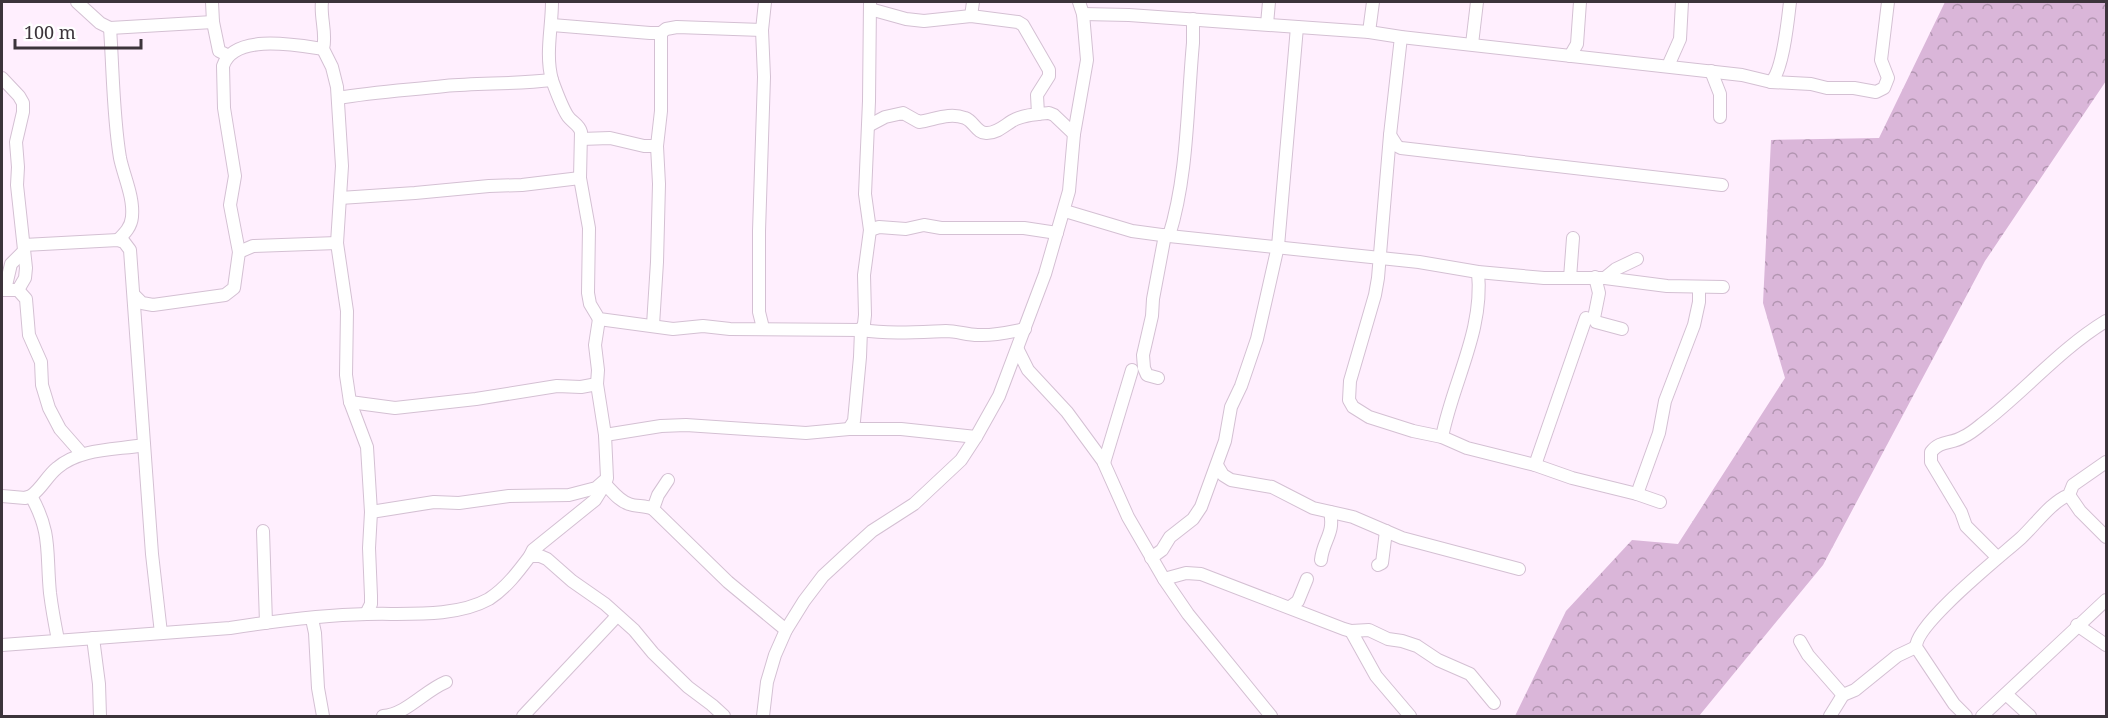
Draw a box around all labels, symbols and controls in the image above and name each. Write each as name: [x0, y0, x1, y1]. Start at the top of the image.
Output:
scale bar: [15, 12, 141, 50]
text: 100 m: [24, 20, 76, 44]

